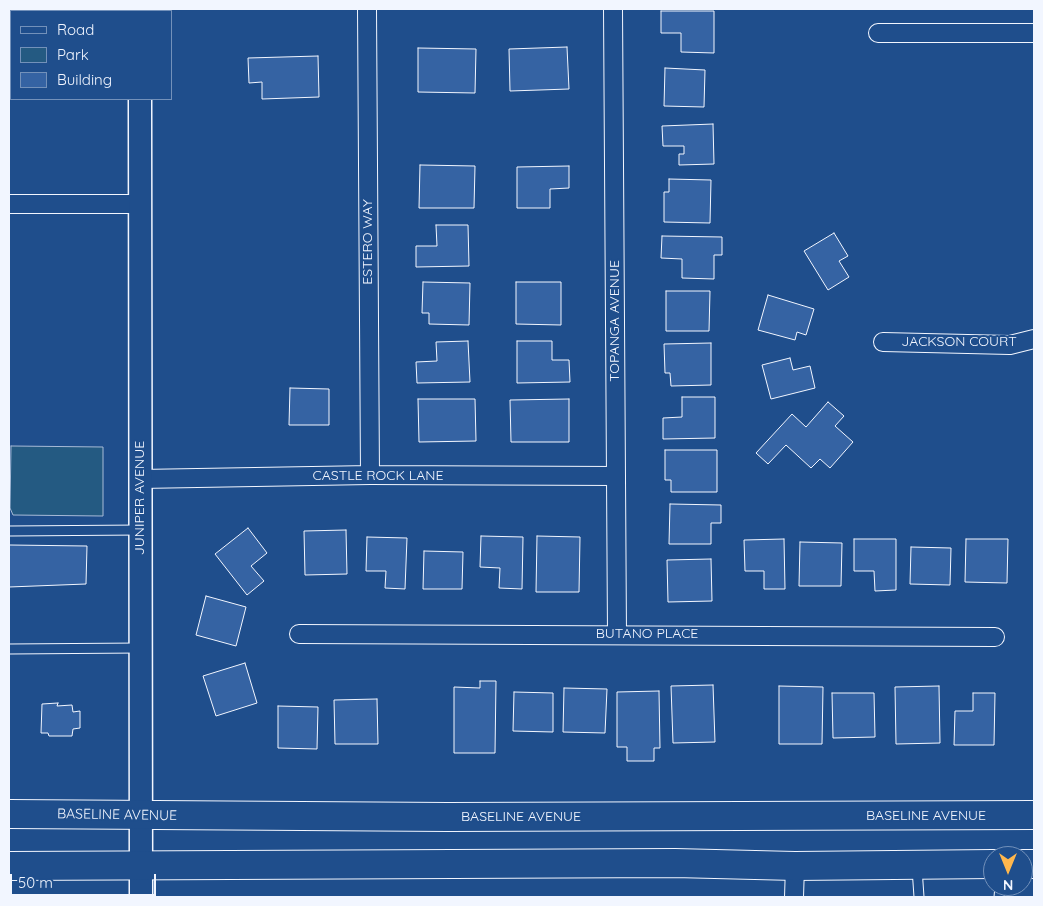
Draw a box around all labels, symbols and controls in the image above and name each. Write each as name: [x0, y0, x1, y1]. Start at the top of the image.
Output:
legend: [10, 10, 172, 100]
text: Road: [57, 20, 94, 39]
text: Park: [57, 45, 89, 64]
text: Building: [57, 70, 112, 89]
street label: ESTERO WAY: [360, 199, 376, 285]
street label: TOPANGA AVENUE: [607, 260, 623, 382]
street label: JACKSON COURT: [901, 334, 1017, 350]
street label: JUNIPER AVENUE: [132, 441, 148, 555]
street label: CASTLE ROCK LANE: [313, 468, 443, 484]
street label: BUTANO PLACE: [596, 626, 698, 642]
street label: BASELINE AVENUE: [57, 806, 177, 824]
street label: BASELINE AVENUE: [866, 808, 986, 824]
street label: BASELINE AVENUE: [461, 809, 581, 825]
north arrow: [983, 846, 1033, 896]
scale bar: [12, 864, 159, 896]
text: 50 m: [18, 873, 53, 892]
text: N: [1003, 876, 1013, 894]

